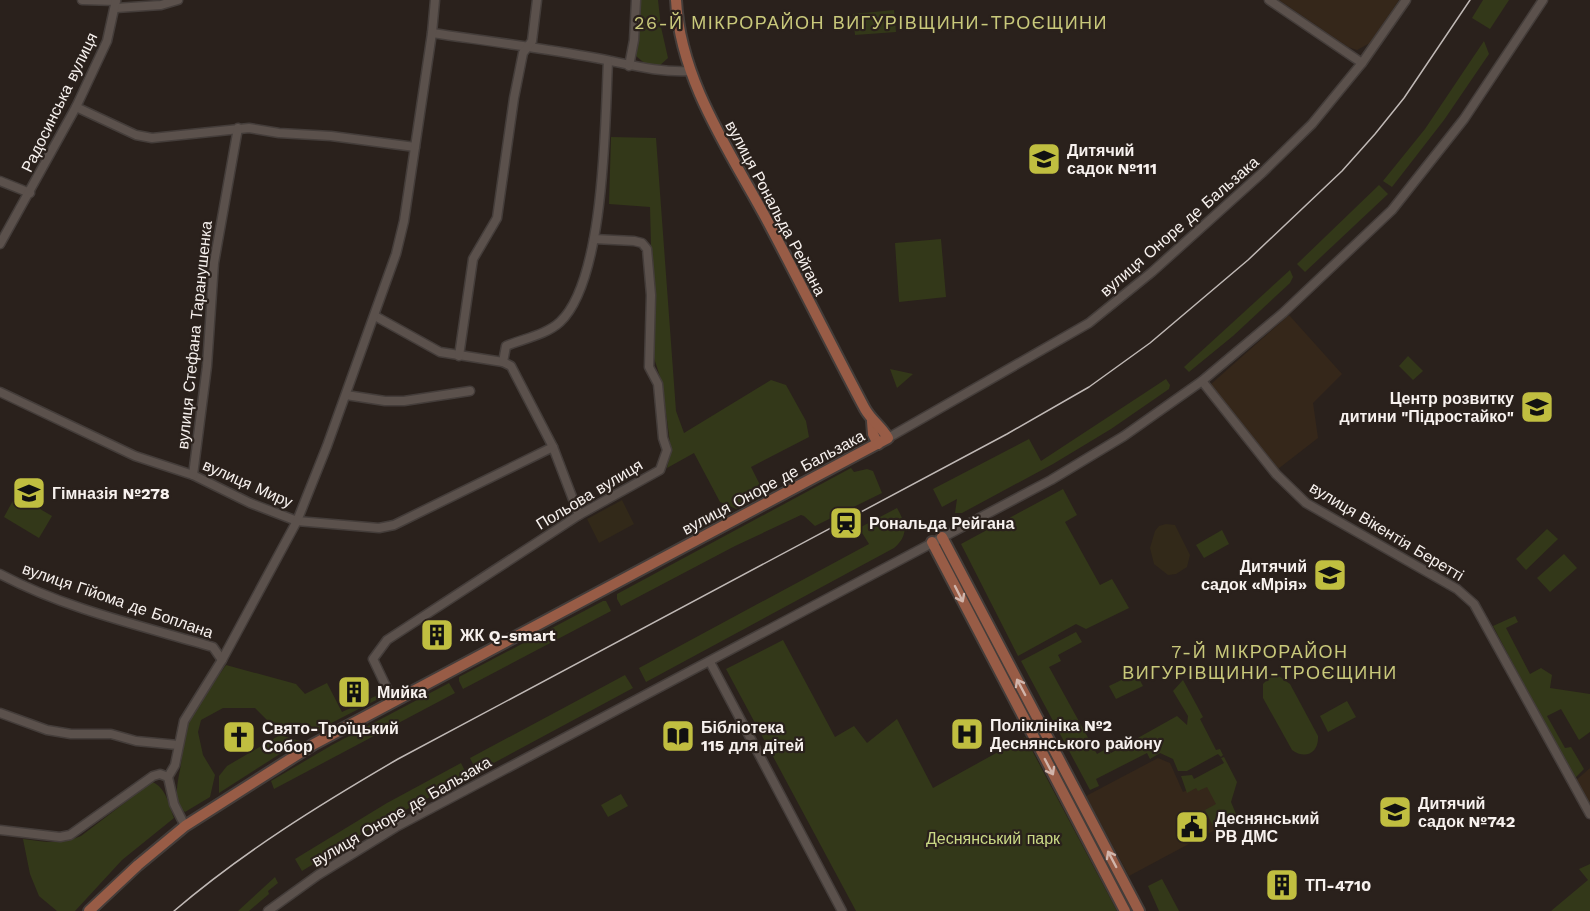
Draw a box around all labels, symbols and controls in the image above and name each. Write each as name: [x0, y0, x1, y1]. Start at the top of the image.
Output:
district label: 26-Й МІКРОРАЙОН ВИГУРІВЩИНИ-ТРОЄЩИНИ: [634, 12, 1108, 33]
street label: Радосинська вулиця: [17, 29, 102, 175]
street label: вулиця Рональда Рейгана: [721, 118, 830, 299]
school or university icon: Дитячий садок №111: [1026, 141, 1062, 177]
place label: Дитячий садок №111: [1067, 141, 1157, 178]
street label: вулиця Оноре де Бальзака: [1096, 152, 1263, 300]
street label: вулиця Стефана Таранушенка: [173, 220, 216, 450]
place label: Центр розвитку дитини "Підростайко": [1339, 389, 1514, 426]
school or university icon: Центр розвитку дитини "Підростайко": [1519, 389, 1555, 425]
street label: вулиця Оноре де Бальзака: [679, 426, 868, 539]
street label: вулиця Миру: [200, 455, 296, 512]
street label: Польова вулиця: [532, 455, 646, 534]
school or university icon: Гімназія №278: [11, 475, 47, 511]
street label: вулиця Вікентія Беретті: [1306, 478, 1467, 585]
place label: Гімназія №278: [52, 484, 170, 503]
station icon: Рональда Рейгана: [828, 505, 864, 541]
place label: Рональда Рейгана: [869, 514, 1014, 533]
place label: Дитячий садок «Мрія»: [1201, 557, 1307, 594]
school or university icon: Дитячий садок «Мрія»: [1312, 557, 1348, 593]
street label: вулиця Гійома де Боплана: [20, 559, 216, 642]
one-way arrow: [954, 585, 965, 603]
building icon: ЖК Q-smart: [419, 617, 455, 653]
place label: ЖК Q-smart: [459, 626, 556, 645]
district label: 7-Й МІКРОРАЙОН ВИГУРІВЩИНИ-ТРОЄЩИНИ: [1122, 641, 1398, 683]
building icon: Мийка: [336, 674, 372, 710]
one-way arrow: [1015, 678, 1026, 696]
place label: Мийка: [377, 683, 427, 702]
hospital icon: Поліклініка №2 Деснянського району: [949, 716, 985, 752]
place label: Поліклініка №2 Деснянського району: [990, 716, 1162, 753]
library icon: Бібліотека 115 для дітей: [660, 718, 696, 754]
place label: Бібліотека 115 для дітей: [701, 718, 804, 755]
church icon: Свято-Троїцький Собор: [221, 719, 257, 755]
place label: Свято-Троїцький Собор: [262, 719, 399, 756]
street label: вулиця Оноре де Бальзака: [308, 752, 494, 871]
one-way arrow: [1043, 758, 1055, 775]
school or university icon: Дитячий садок №742: [1377, 794, 1413, 830]
place label: Дитячий садок №742: [1418, 794, 1515, 831]
public building icon: Деснянський РВ ДМС: [1174, 809, 1210, 845]
place label: Деснянський РВ ДМС: [1215, 809, 1319, 846]
park label: Деснянський парк: [926, 829, 1061, 848]
one-way arrow: [1106, 851, 1117, 869]
building icon: ТП-4710: [1264, 867, 1300, 903]
place label: ТП-4710: [1305, 876, 1371, 895]

